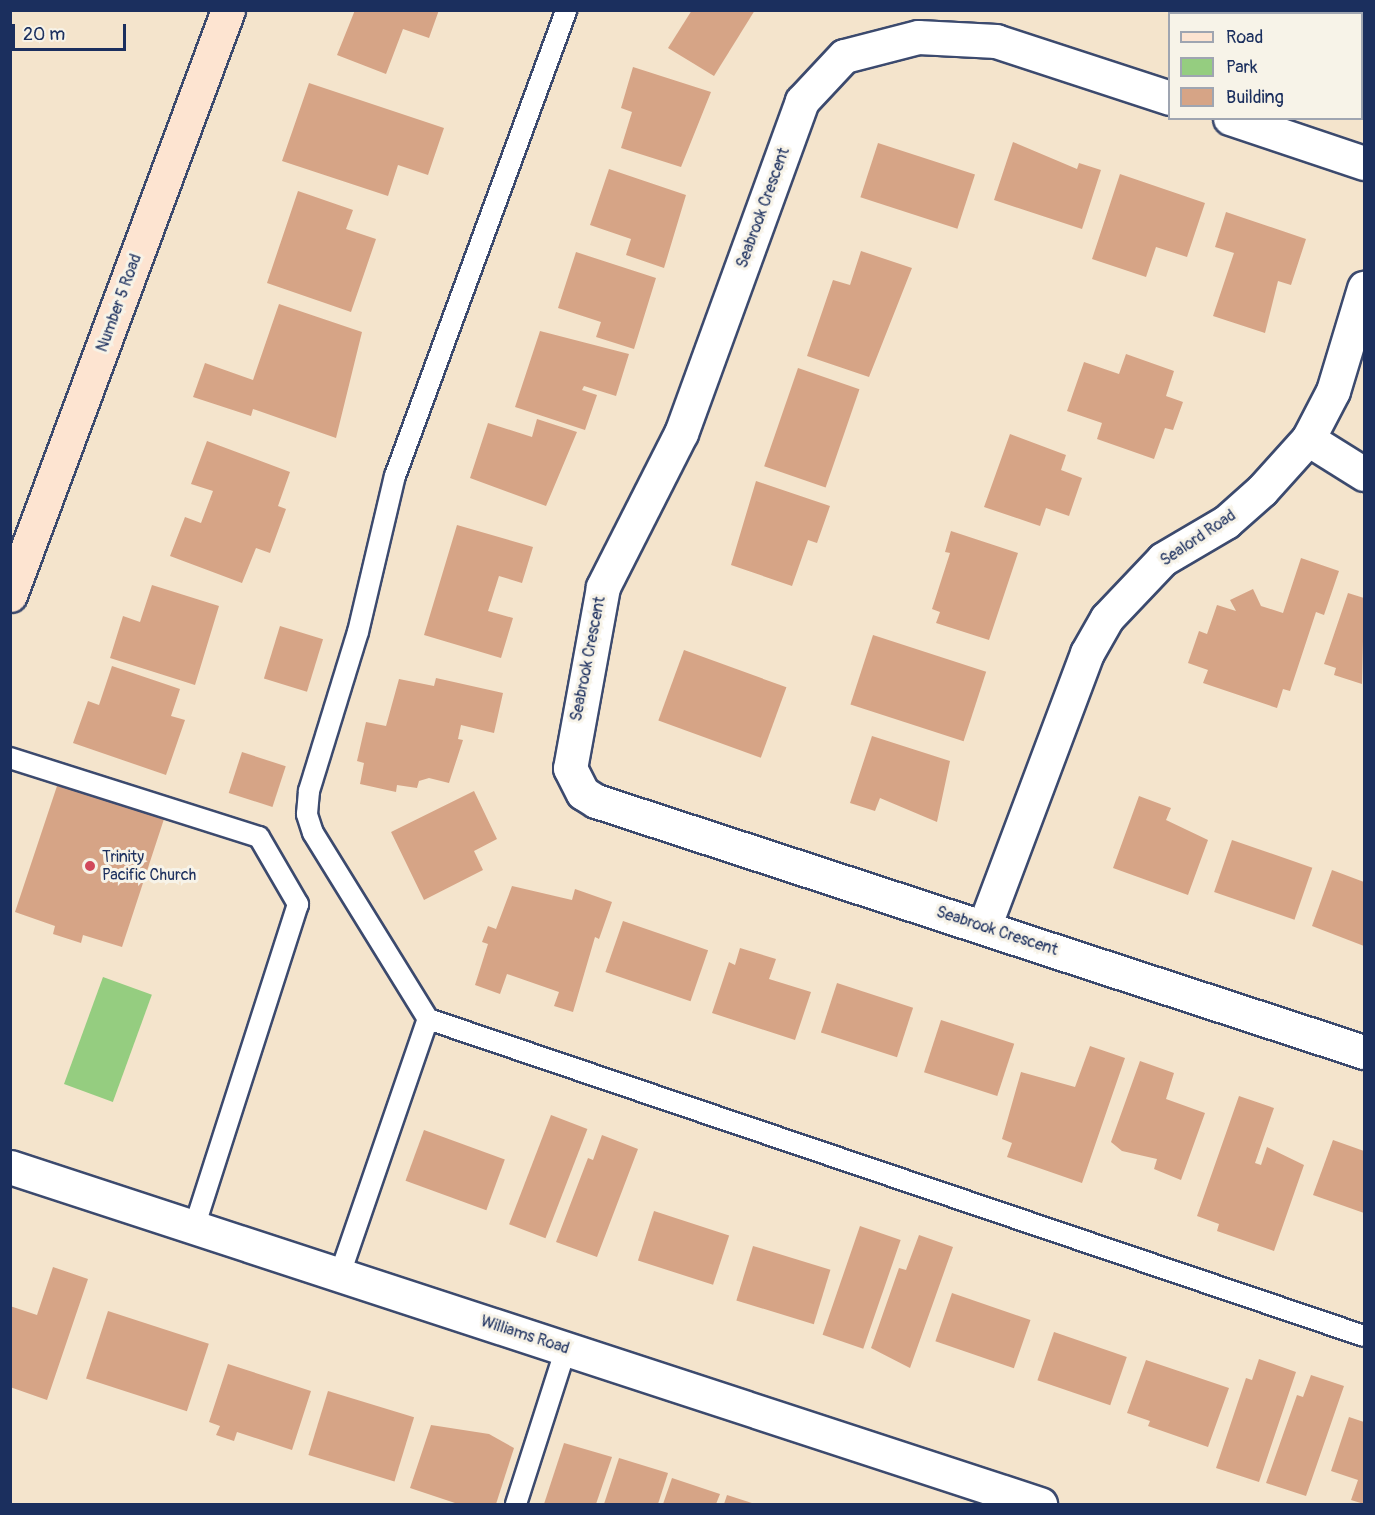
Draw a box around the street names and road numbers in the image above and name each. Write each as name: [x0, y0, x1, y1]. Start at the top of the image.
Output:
street label: Seabrook Crescent: [732, 145, 794, 271]
street label: Number 5 Road: [92, 251, 146, 355]
street label: Sealord Road: [1157, 506, 1239, 570]
street label: Seabrook Crescent: [567, 595, 609, 723]
street label: Seabrook Crescent: [934, 902, 1060, 960]
street label: Williams Road: [478, 1312, 572, 1358]

